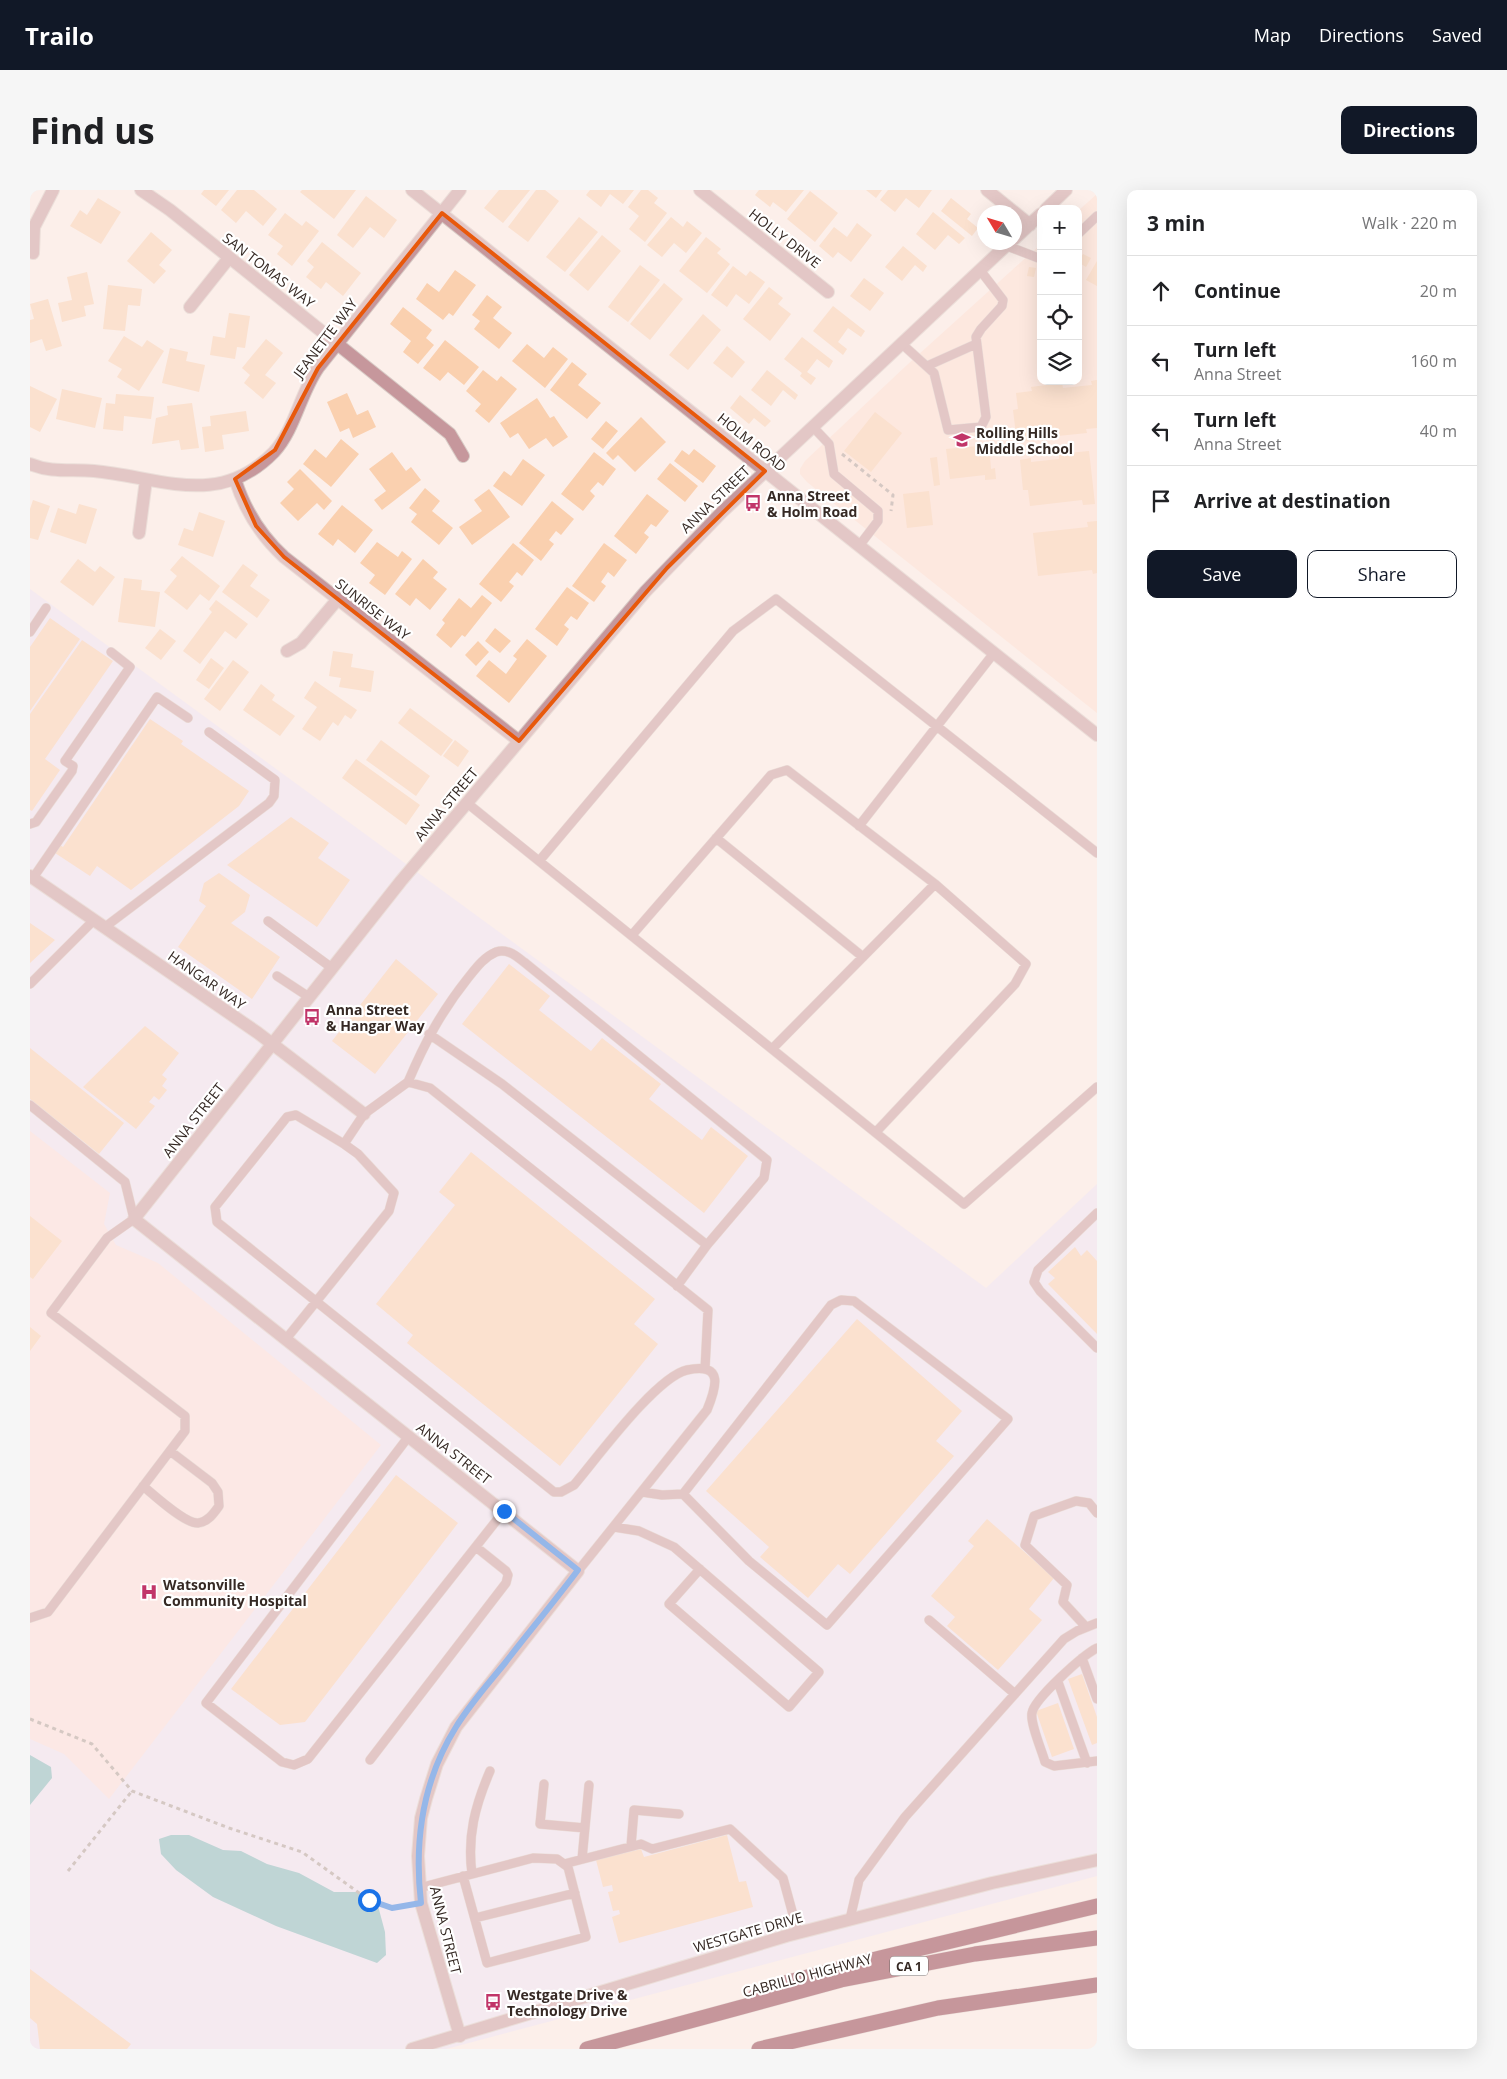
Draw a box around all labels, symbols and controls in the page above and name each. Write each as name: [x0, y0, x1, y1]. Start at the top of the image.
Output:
text: Trailo: [25, 19, 94, 52]
text: Map: [1254, 23, 1291, 47]
text: Directions: [1319, 23, 1404, 47]
text: Saved: [1432, 23, 1482, 47]
button: Directions: [1341, 106, 1477, 154]
text: Find us: [30, 107, 155, 154]
street label: HOLLY DRIVE: [745, 204, 825, 272]
north arrow: [977, 205, 1022, 250]
map controls: [1037, 205, 1082, 385]
button: +: [1037, 205, 1082, 250]
text: 3 min: [1147, 209, 1205, 237]
text: Walk · 220 m: [1362, 212, 1457, 234]
street label: SAN TOMAS WAY: [219, 228, 319, 312]
button: −: [1037, 250, 1082, 295]
icon: ahead: [1147, 277, 1175, 305]
text: Continue: [1194, 278, 1281, 304]
text: 20 m: [1420, 280, 1457, 302]
street label: JEANETTE WAY: [288, 294, 361, 383]
button: locate: [1037, 295, 1082, 340]
text: Turn left: [1194, 337, 1276, 363]
button: layers: [1037, 340, 1082, 385]
icon: left: [1147, 347, 1175, 375]
text: 160 m: [1411, 350, 1457, 372]
text: Anna Street: [1194, 363, 1281, 385]
text: Turn left: [1194, 407, 1276, 433]
street label: HOLM ROAD: [714, 408, 790, 476]
icon: left: [1147, 417, 1175, 445]
text: 40 m: [1420, 420, 1457, 442]
place label: Rolling Hills Middle School: [976, 423, 1073, 458]
school or university icon: Rolling Hills Middle School: [952, 430, 972, 450]
text: Anna Street: [1194, 433, 1281, 455]
street label: ANNA STREET: [676, 461, 754, 537]
place label: Anna Street & Holm Road: [767, 486, 857, 521]
icon: arrive: [1147, 487, 1175, 515]
text: Arrive at destination: [1194, 488, 1391, 514]
bus stop icon: Anna Street & Holm Road: [743, 493, 763, 513]
button: Save: [1147, 550, 1297, 598]
button: Share: [1307, 550, 1457, 598]
street label: SUNRISE WAY: [332, 574, 414, 644]
street label: ANNA STREET: [410, 763, 482, 844]
street label: HANGAR WAY: [164, 946, 250, 1014]
place label: Anna Street & Hangar Way: [326, 1000, 425, 1035]
bus stop icon: Anna Street & Hangar Way: [302, 1007, 322, 1027]
street label: ANNA STREET: [158, 1079, 228, 1161]
street label: ANNA STREET: [413, 1418, 495, 1488]
route end: [493, 1500, 516, 1523]
place label: Watsonville Community Hospital: [163, 1575, 307, 1610]
hospital icon: Watsonville Community Hospital: [139, 1582, 159, 1602]
street label: ANNA STREET: [426, 1884, 466, 1976]
route start: [358, 1889, 381, 1912]
street label: WESTGATE DRIVE: [691, 1907, 805, 1957]
street label: CABRILLO HIGHWAY: [740, 1949, 874, 2001]
road number: CA 1: [890, 1956, 928, 1975]
place label: Westgate Drive & Technology Drive: [507, 1985, 628, 2020]
bus stop icon: Westgate Drive & Technology Drive: [483, 1992, 503, 2012]

